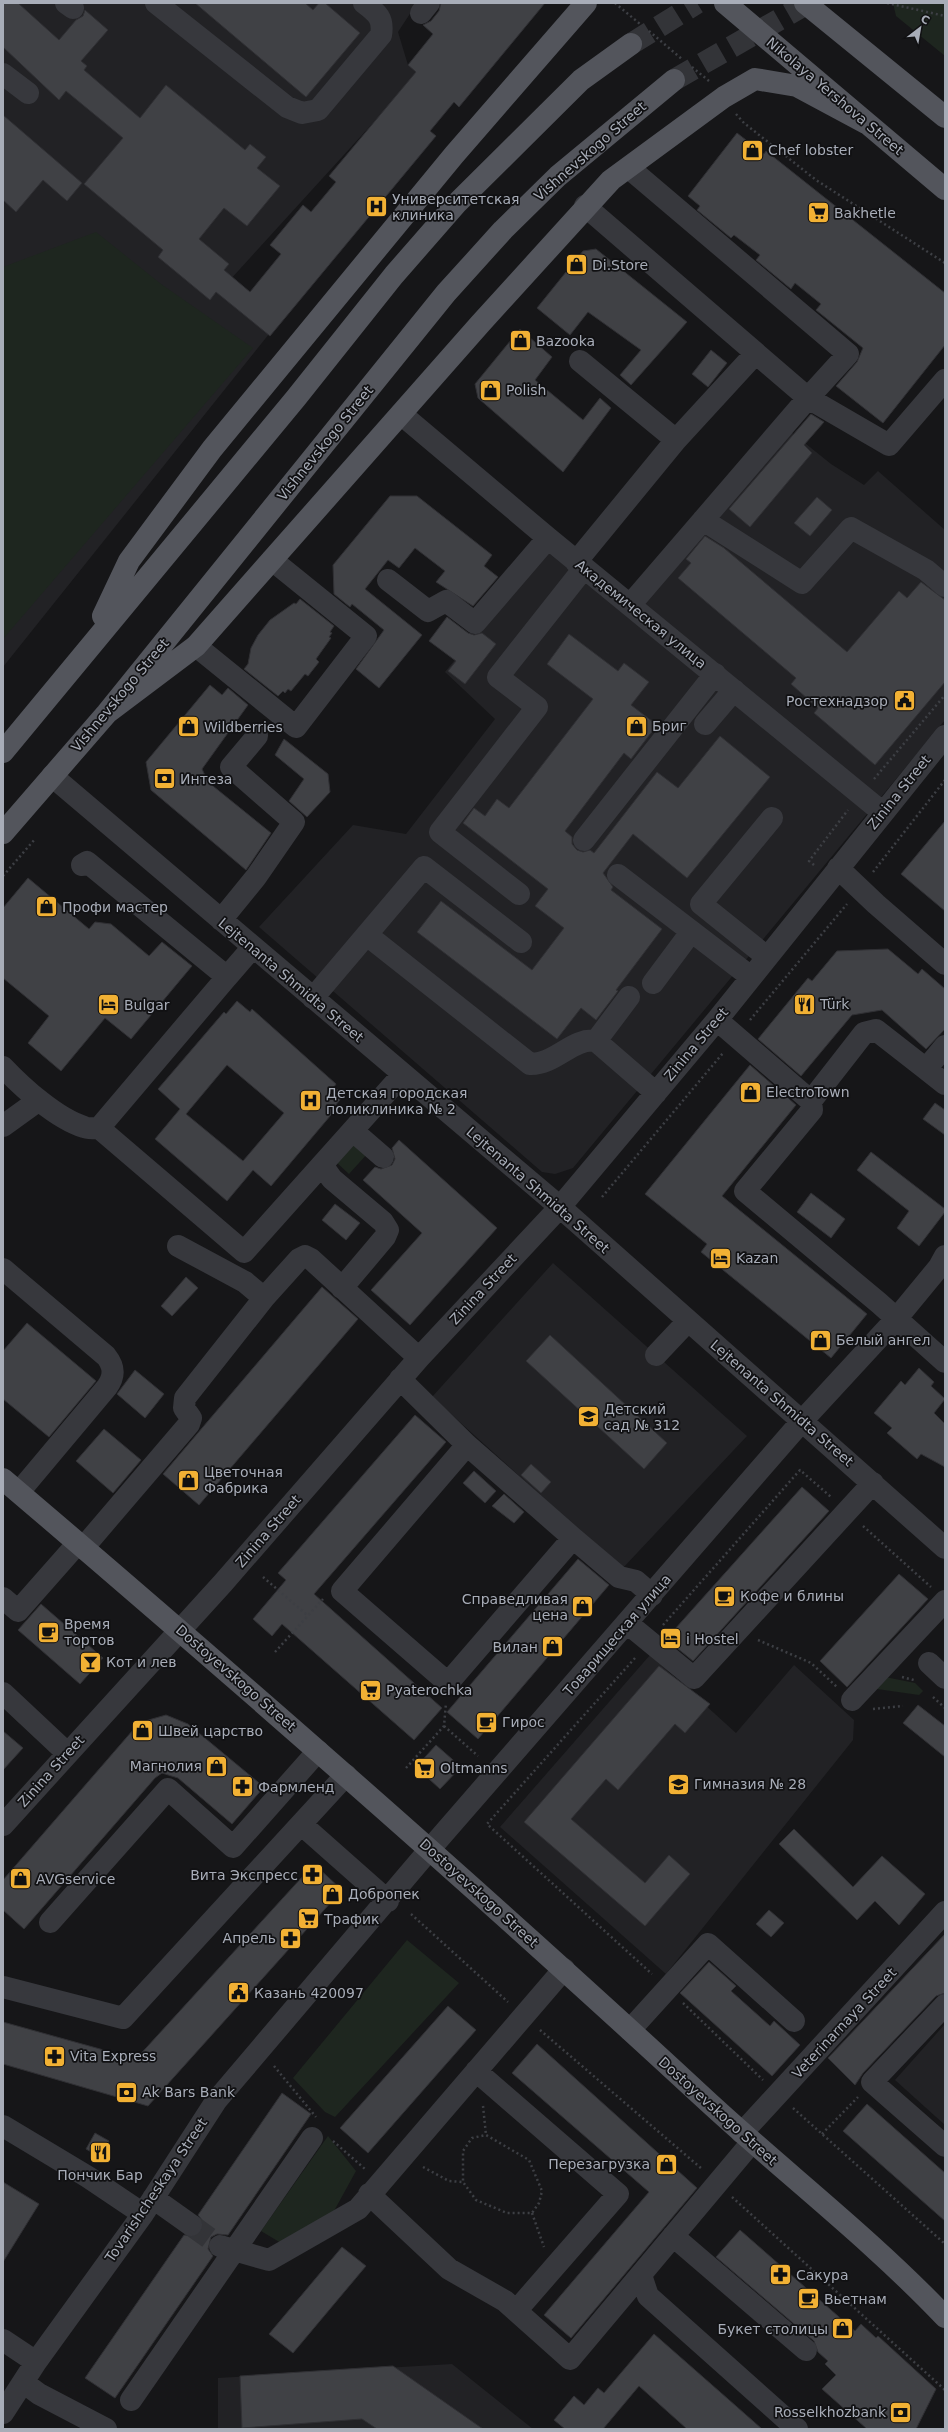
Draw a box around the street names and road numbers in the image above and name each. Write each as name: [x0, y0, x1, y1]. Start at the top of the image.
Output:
street label: Nikolaya Yershova Street: [763, 34, 907, 158]
street label: Vishnevskogo Street: [531, 98, 650, 204]
street label: Vishnevskogo Street: [274, 382, 377, 504]
street label: Академическая улица: [572, 556, 710, 672]
street label: Vishnevskogo Street: [68, 635, 172, 755]
street label: Zinina Street: [864, 751, 934, 832]
street label: Lejtenanta Shmidta Street: [215, 915, 367, 1046]
street label: Zinina Street: [661, 1004, 732, 1084]
street label: Lejtenanta Shmidta Street: [463, 1124, 613, 1257]
street label: Zinina Street: [446, 1250, 520, 1328]
street label: Lejtenanta Shmidta Street: [707, 1337, 857, 1470]
street label: Zinina Street: [232, 1491, 304, 1570]
street label: Товарищеская улица: [559, 1571, 674, 1700]
street label: Dostoyevskogo Street: [173, 1622, 300, 1735]
street label: Zinina Street: [15, 1732, 88, 1810]
street label: Dostoyevskogo Street: [417, 1836, 542, 1951]
street label: Veterinarnaya Street: [789, 1964, 900, 2082]
street label: Dostoyevskogo Street: [656, 2054, 781, 2169]
street label: Tovarishcheskaya Street: [101, 2115, 211, 2266]

